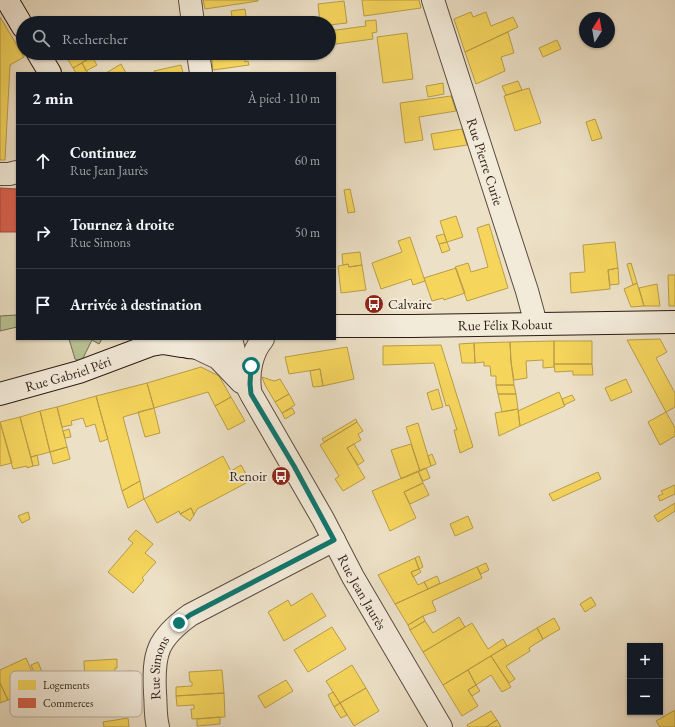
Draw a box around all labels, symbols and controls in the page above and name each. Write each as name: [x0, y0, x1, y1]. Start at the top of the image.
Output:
north arrow: [579, 12, 615, 48]
search box: [16, 16, 336, 60]
icon: search: [30, 27, 52, 49]
text: Rechercher: [62, 29, 128, 48]
text: 2 min: [32, 87, 73, 109]
text: À pied · 110 m: [248, 90, 320, 107]
street label: Rue Pierre Curie: [463, 116, 508, 208]
text: Continuez: [70, 143, 136, 162]
icon: ahead: [32, 150, 54, 172]
text: 60 m: [295, 152, 320, 169]
text: Rue Jean Jaurès: [70, 162, 148, 179]
text: Tournez à droite: [70, 215, 174, 234]
icon: right: [32, 222, 54, 244]
text: 50 m: [295, 224, 320, 241]
text: Rue Simons: [70, 234, 131, 251]
bus stop icon: Calvaire: [363, 293, 385, 315]
icon: arrive: [32, 294, 54, 316]
text: Arrivée à destination: [70, 295, 202, 314]
place label: Calvaire: [388, 295, 432, 313]
street label: Rue Félix Robaut: [457, 315, 553, 334]
street label: Rue Gabriel Péri: [23, 352, 114, 396]
route start: [242, 357, 260, 375]
bus stop icon: Renoir: [270, 465, 292, 487]
place label: Renoir: [229, 467, 267, 485]
street label: Rue Jean Jaurès: [334, 551, 391, 633]
route end: [170, 614, 188, 632]
street label: Rue Simons: [146, 631, 173, 700]
map controls: [627, 643, 663, 715]
button: +: [627, 643, 663, 679]
legend: [10, 671, 142, 717]
text: Logements: [43, 678, 90, 692]
button: −: [627, 679, 663, 715]
text: Commerces: [43, 696, 94, 710]

